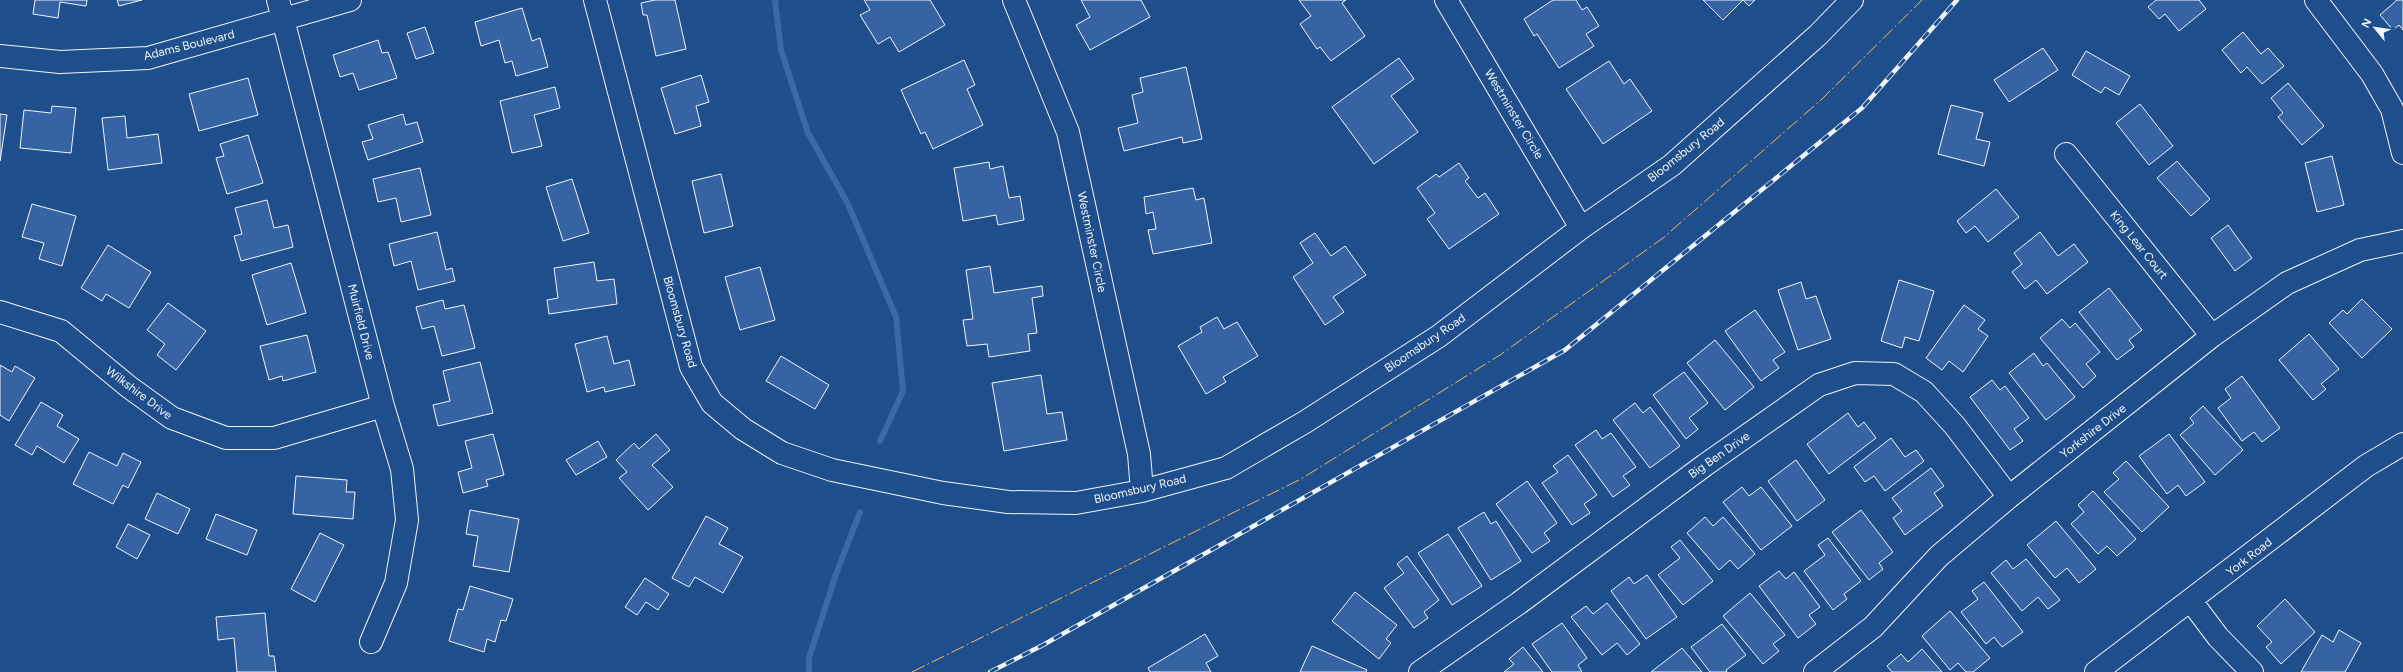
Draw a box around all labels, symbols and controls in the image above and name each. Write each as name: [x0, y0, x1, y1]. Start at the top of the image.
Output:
north arrow: [2355, 8, 2395, 48]
text: N: [2359, 17, 2374, 30]
street label: Adams Boulevard: [142, 27, 236, 63]
street label: Westminster Circle: [1482, 67, 1547, 162]
street label: Bloomsbury Road: [1645, 115, 1727, 185]
street label: Westminster Circle: [1075, 191, 1110, 294]
street label: King Lear Court: [2107, 208, 2171, 282]
street label: Bloomsbury Road: [660, 275, 700, 369]
street label: Muirfield Drive: [345, 283, 377, 362]
street label: Bloomsbury Road: [1382, 311, 1468, 375]
street label: Wilkshire Drive: [103, 364, 175, 423]
street label: Yorkshire Drive: [2057, 401, 2129, 461]
street label: Big Ben Drive: [1686, 429, 1753, 481]
street label: Bloomsbury Road: [1092, 472, 1188, 506]
street label: York Road: [2223, 535, 2275, 579]

